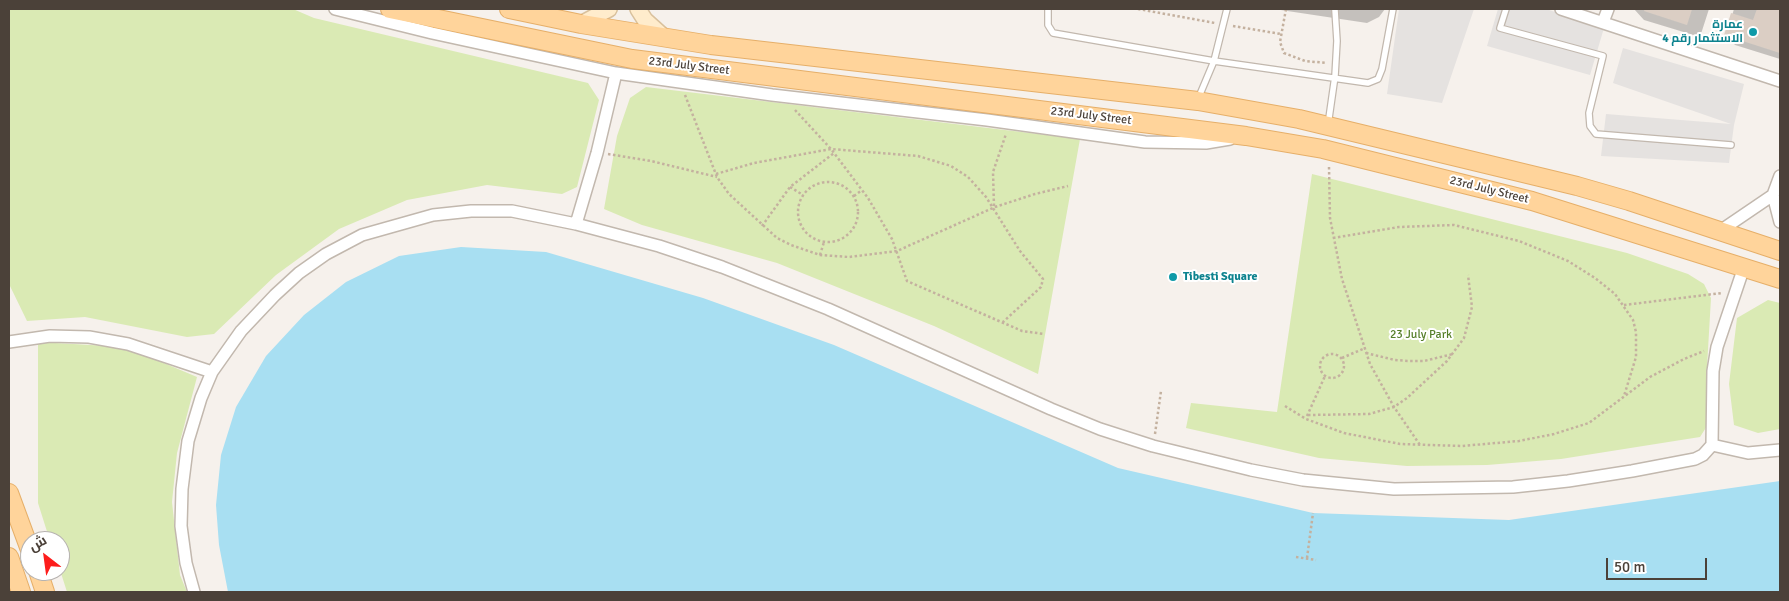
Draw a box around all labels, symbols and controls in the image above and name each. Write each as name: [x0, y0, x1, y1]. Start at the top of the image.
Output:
place label: عمارة الاستثمار رقم 4: [1662, 18, 1743, 46]
marker: عمارة الاستثمار رقم 4: [1747, 26, 1759, 38]
street label: 23rd July Street: [648, 54, 730, 78]
street label: 23rd July Street: [1050, 104, 1132, 128]
street label: 23rd July Street: [1448, 173, 1530, 207]
place label: Tibesti Square: [1183, 270, 1258, 284]
marker: Tibesti Square: [1167, 271, 1179, 283]
park label: 23 July Park: [1390, 328, 1452, 342]
north arrow: [20, 531, 70, 581]
text: ش: [26, 532, 50, 555]
scale bar: [1609, 548, 1710, 580]
text: 50 m: [1614, 558, 1645, 576]

